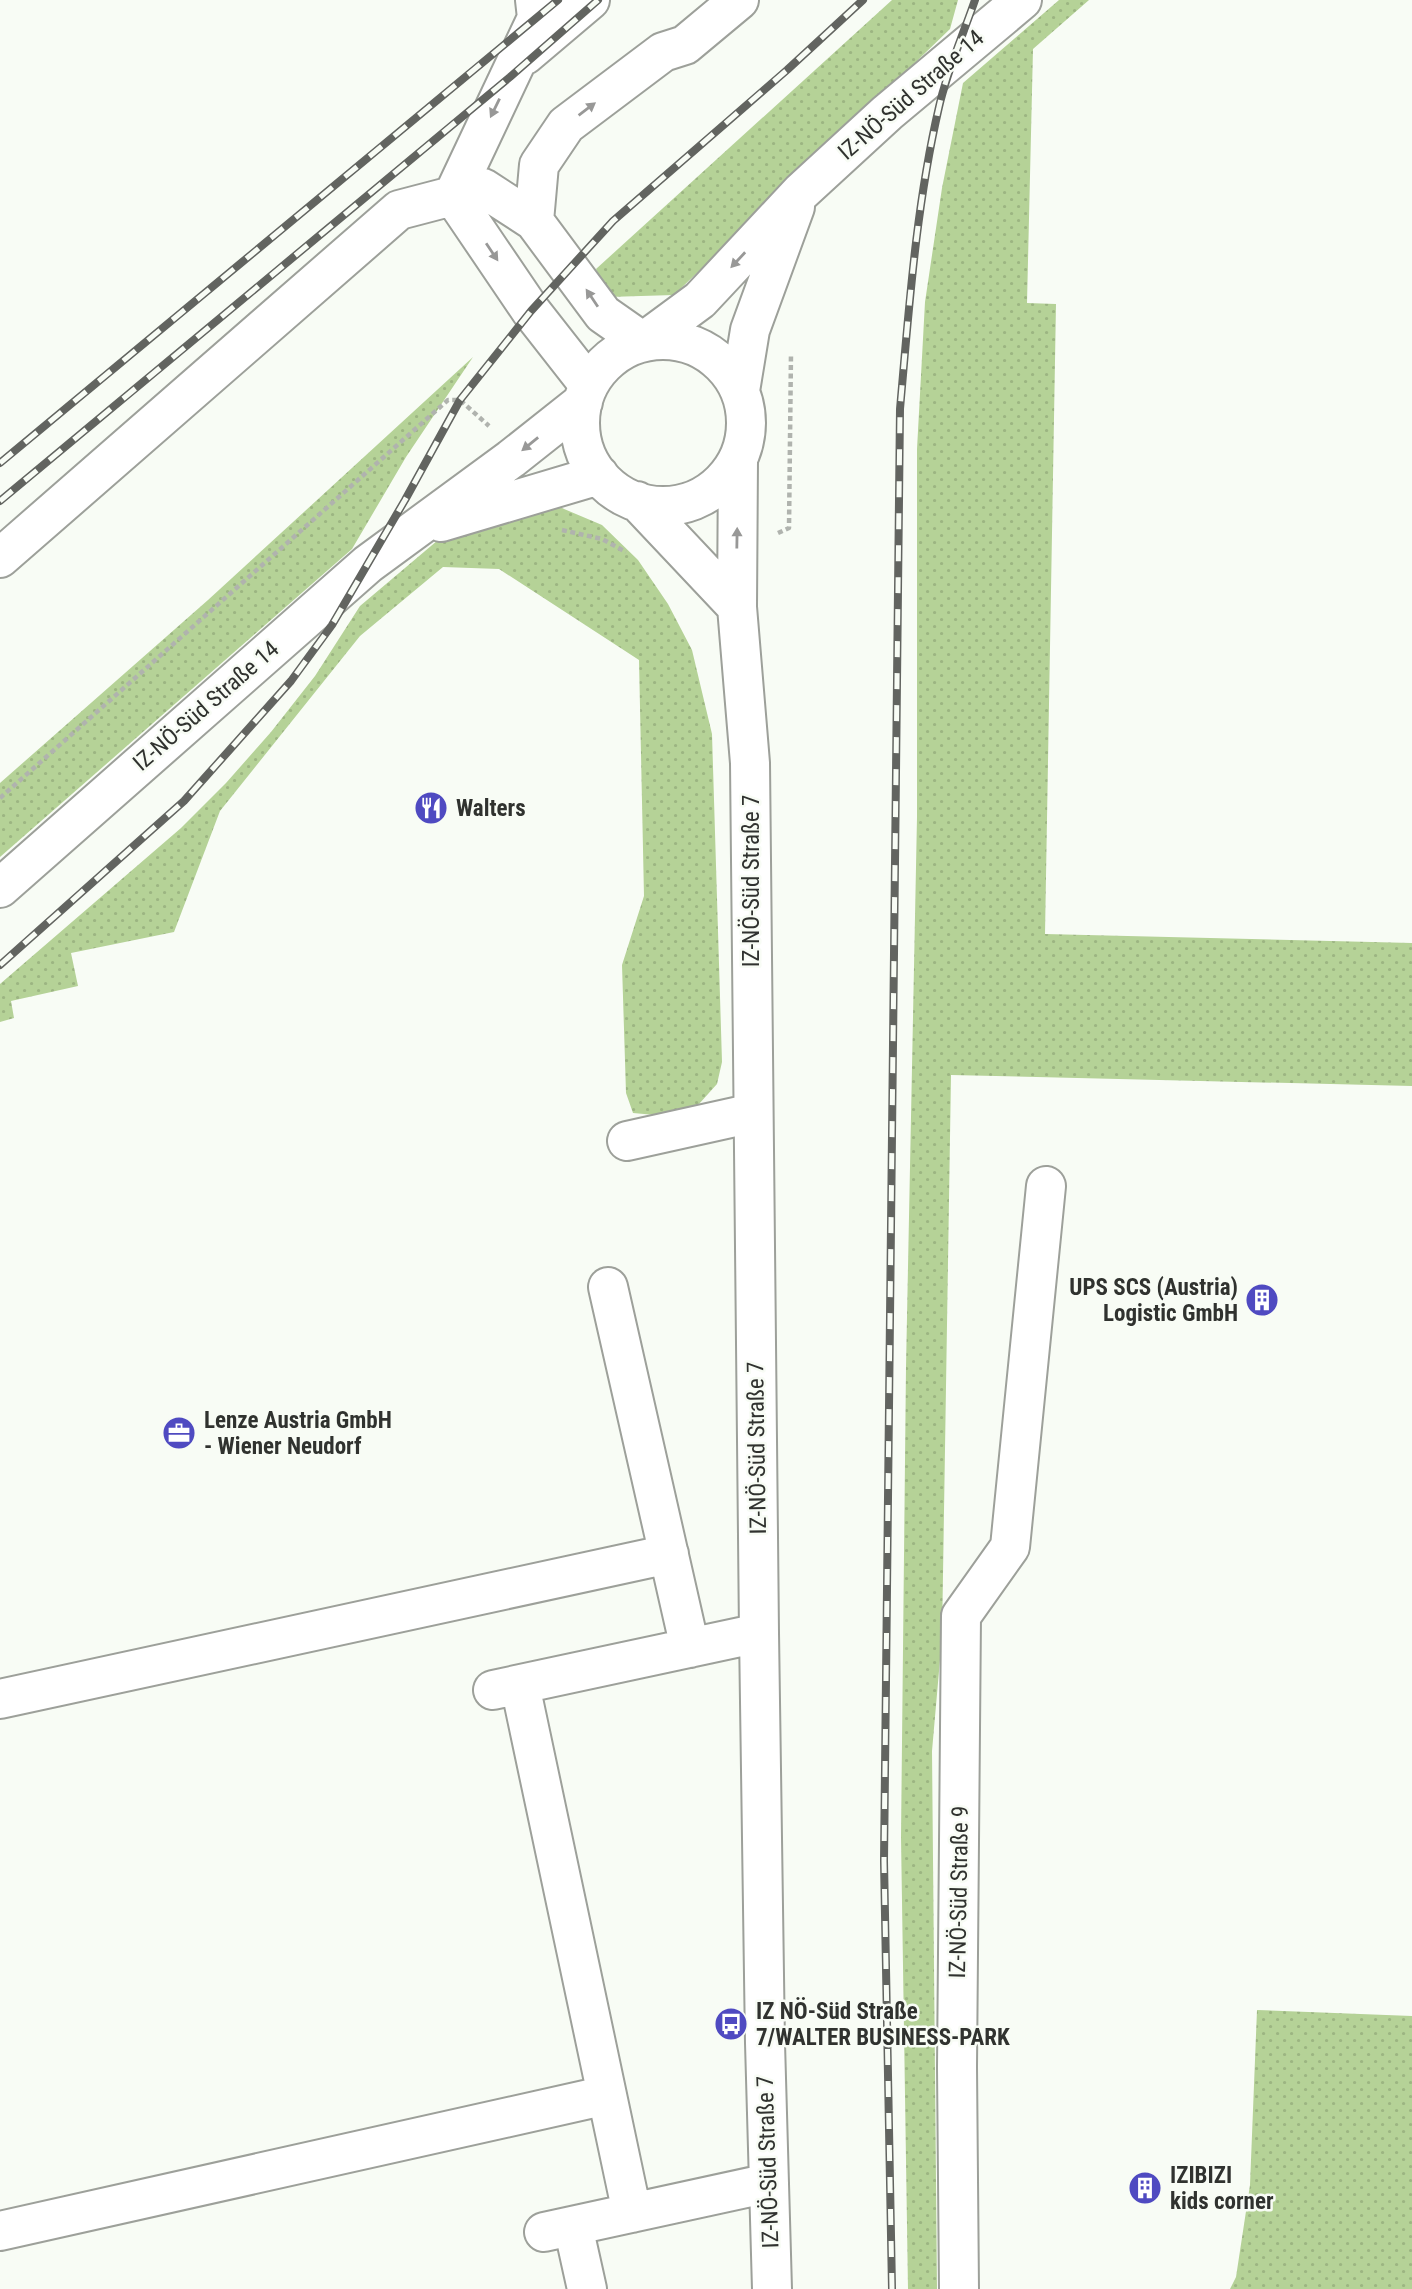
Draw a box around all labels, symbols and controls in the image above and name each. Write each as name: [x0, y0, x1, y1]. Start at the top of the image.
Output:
street label: IZ-NÖ-Süd Straße 14: [832, 24, 989, 166]
one-way arrow: [489, 98, 501, 118]
one-way arrow: [578, 101, 596, 116]
one-way arrow: [485, 242, 498, 262]
one-way arrow: [730, 251, 746, 268]
one-way arrow: [585, 288, 598, 308]
one-way arrow: [521, 436, 539, 451]
one-way arrow: [731, 527, 743, 549]
street label: IZ-NÖ-Süd Straße 14: [127, 635, 284, 777]
restaurant icon: Walters: [412, 789, 450, 827]
place label: Walters: [456, 795, 526, 822]
street label: IZ-NÖ-Süd Straße 7: [737, 795, 765, 967]
place label: UPS SCS (Austria) Logistic GmbH: [1069, 1274, 1238, 1327]
building icon: UPS SCS (Austria) Logistic GmbH: [1243, 1281, 1281, 1319]
street label: IZ-NÖ-Süd Straße 7: [741, 1361, 772, 1535]
place label: Lenze Austria GmbH - Wiener Neudorf: [204, 1407, 392, 1460]
office icon: Lenze Austria GmbH - Wiener Neudorf: [160, 1414, 198, 1452]
street label: IZ-NÖ-Süd Straße 9: [943, 1805, 974, 1979]
place label: IZ NÖ-Süd Straße 7/WALTER BUSINESS-PARK: [756, 1997, 1010, 2051]
bus stop icon: IZ NÖ-Süd Straße 7/WALTER BUSINESS-PARK: [712, 2005, 750, 2043]
street label: IZ-NÖ-Süd Straße 7: [750, 2075, 785, 2249]
place label: IZIBIZI kids corner: [1170, 2162, 1274, 2215]
building icon: IZIBIZI kids corner: [1126, 2169, 1164, 2207]

